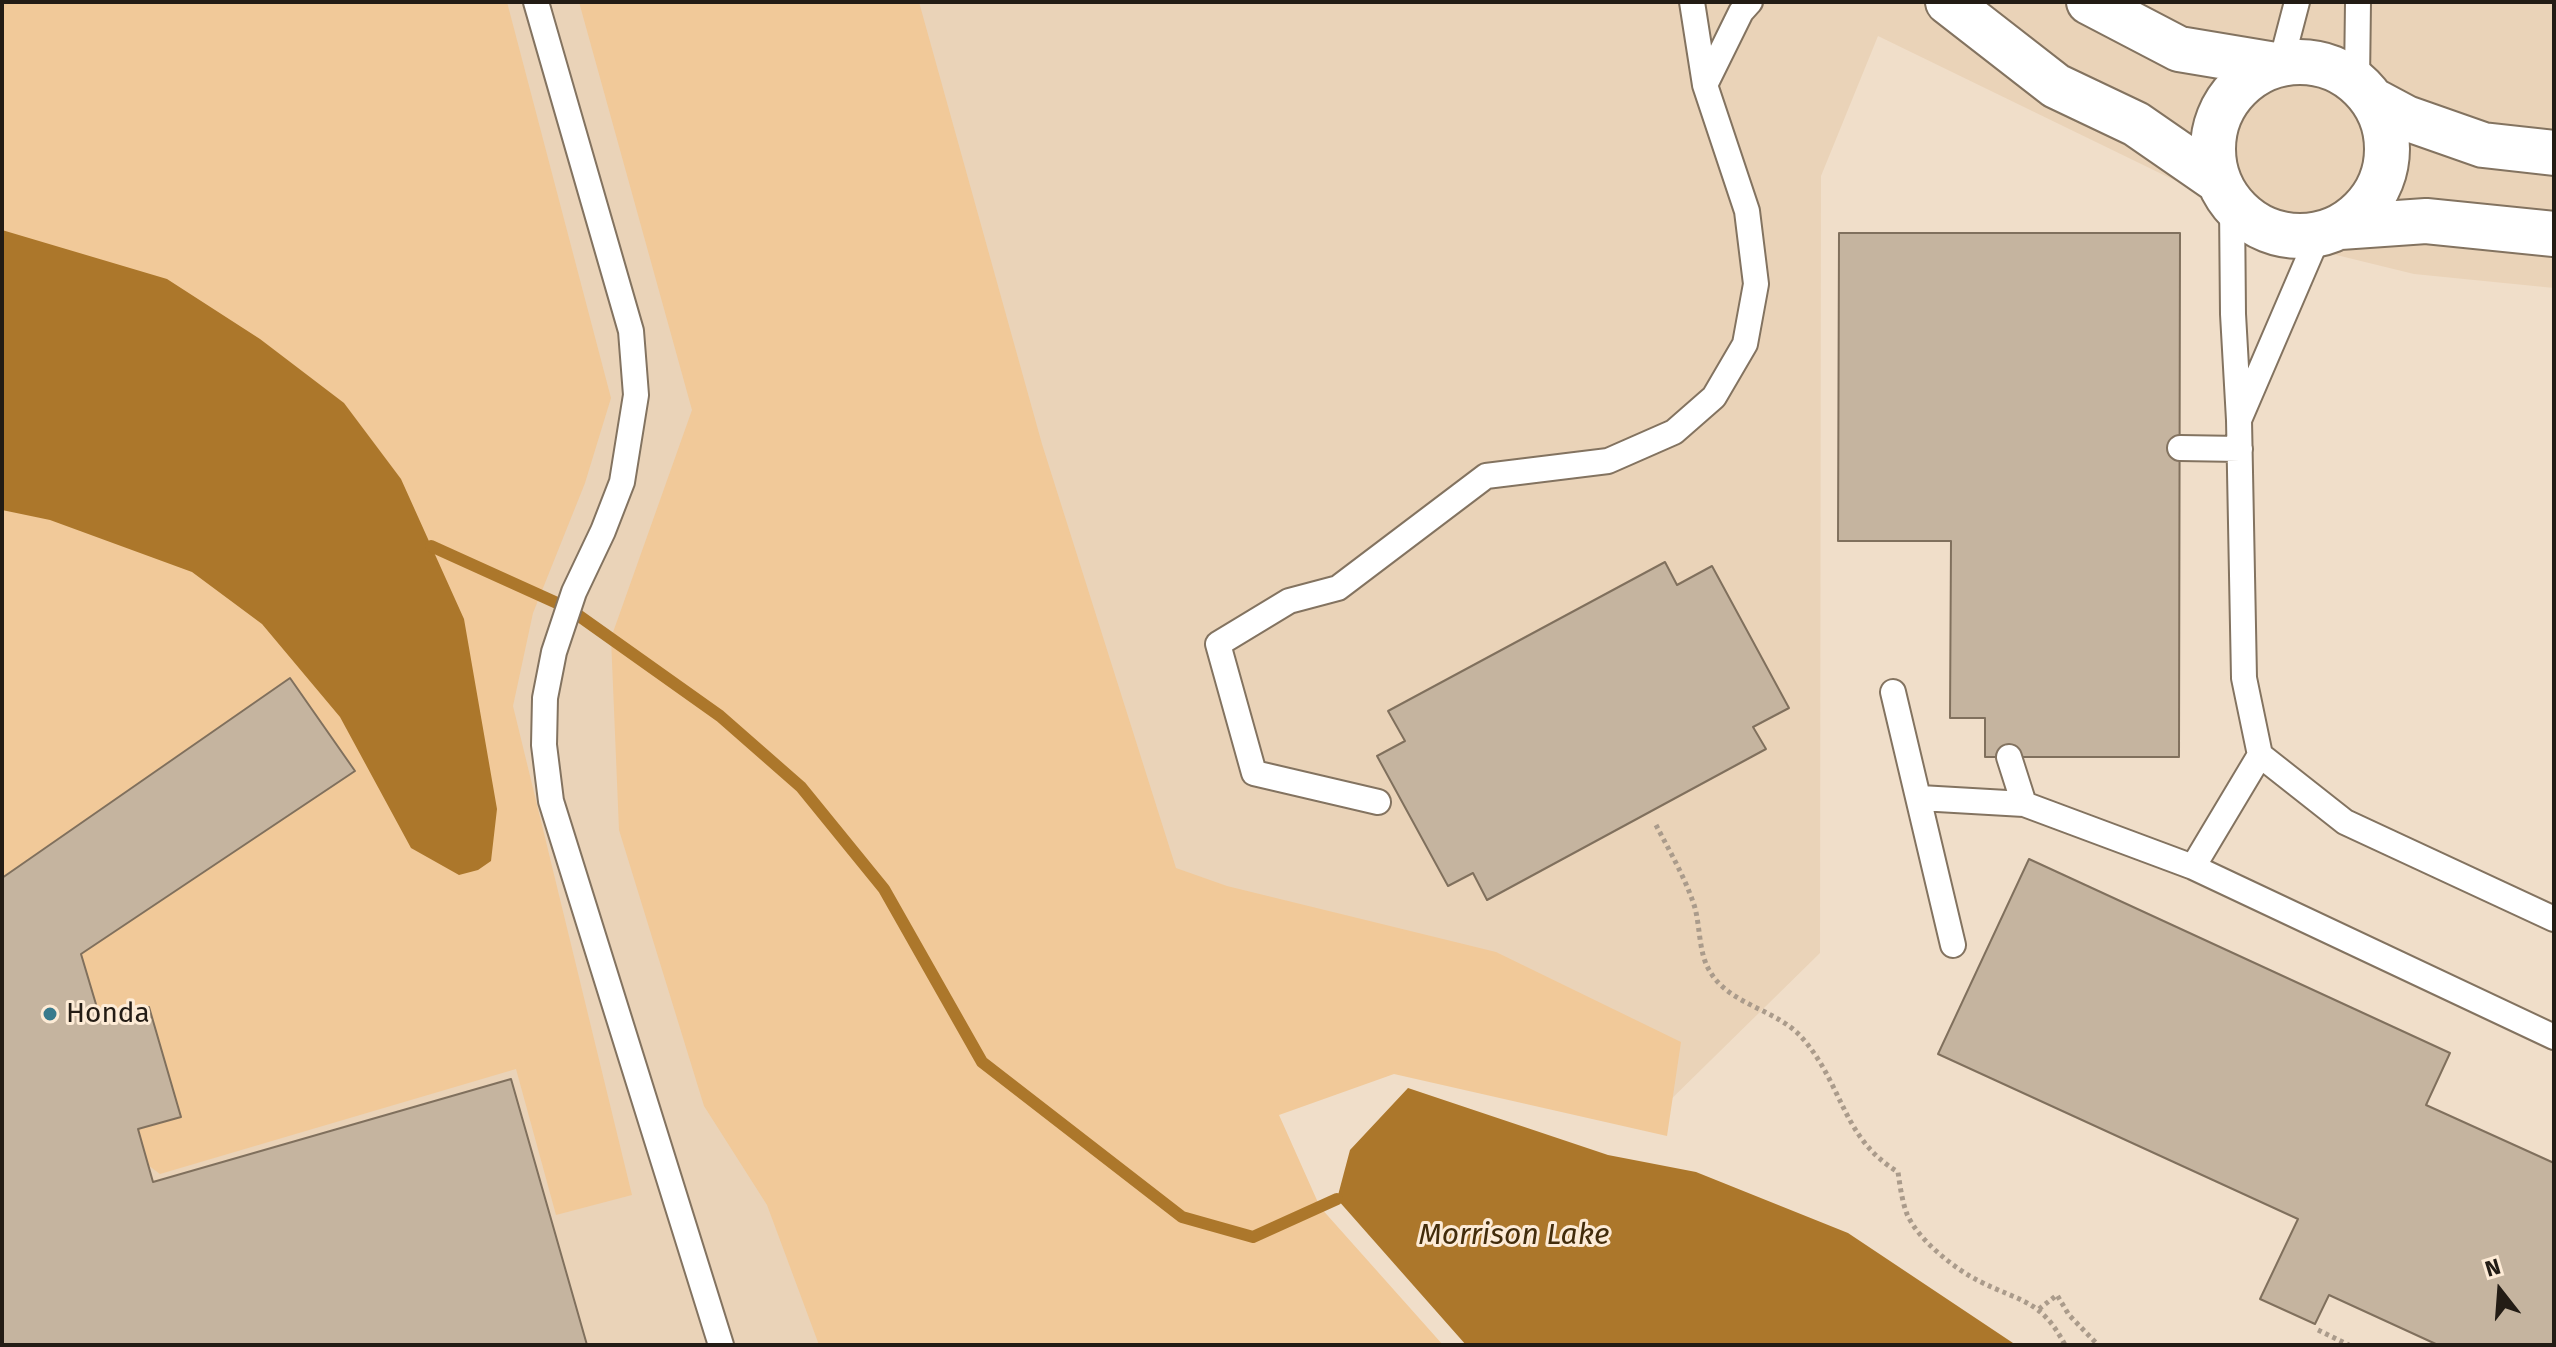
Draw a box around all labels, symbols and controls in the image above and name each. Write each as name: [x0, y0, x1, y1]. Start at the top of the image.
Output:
place label: Honda: [66, 997, 150, 1031]
marker: Honda: [41, 1005, 59, 1023]
water label: Morrison Lake: [1418, 1218, 1610, 1254]
north arrow: [2460, 1251, 2540, 1331]
text: N: [2482, 1253, 2504, 1283]

